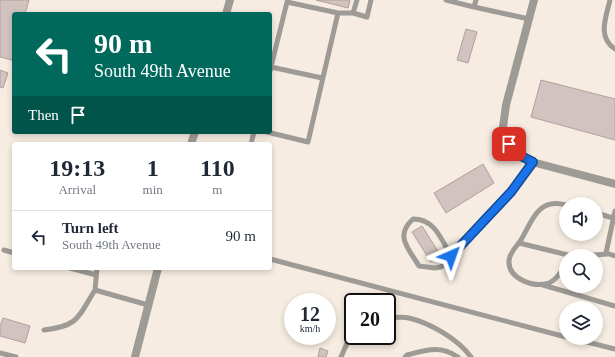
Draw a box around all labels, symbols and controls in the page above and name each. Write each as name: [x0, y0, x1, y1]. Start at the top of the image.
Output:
icon: left: [28, 28, 80, 80]
text: 90 m: [94, 28, 152, 59]
text: South 49th Avenue: [94, 61, 231, 81]
icon: arrive: [67, 104, 89, 126]
text: Then: [28, 107, 59, 123]
pin: [492, 127, 526, 161]
icon: arrive: [498, 133, 520, 155]
text: 19:13: [49, 155, 105, 181]
text: 1: [147, 155, 159, 181]
text: 110: [200, 155, 235, 181]
text: Arrival: [58, 182, 96, 197]
text: min: [143, 182, 163, 197]
text: m: [212, 182, 222, 197]
map controls: [559, 197, 603, 345]
button: sound: [559, 197, 603, 241]
text: Turn left: [62, 220, 119, 236]
icon: left: [28, 226, 50, 248]
text: 90 m: [226, 228, 256, 244]
position arrow: [430, 235, 472, 277]
text: South 49th Avenue: [62, 237, 161, 252]
button: search: [559, 249, 603, 293]
speed limit sign: 20: [344, 293, 396, 345]
button: layers: [559, 301, 603, 345]
text: 12: [300, 303, 320, 325]
text: km/h: [300, 323, 320, 334]

